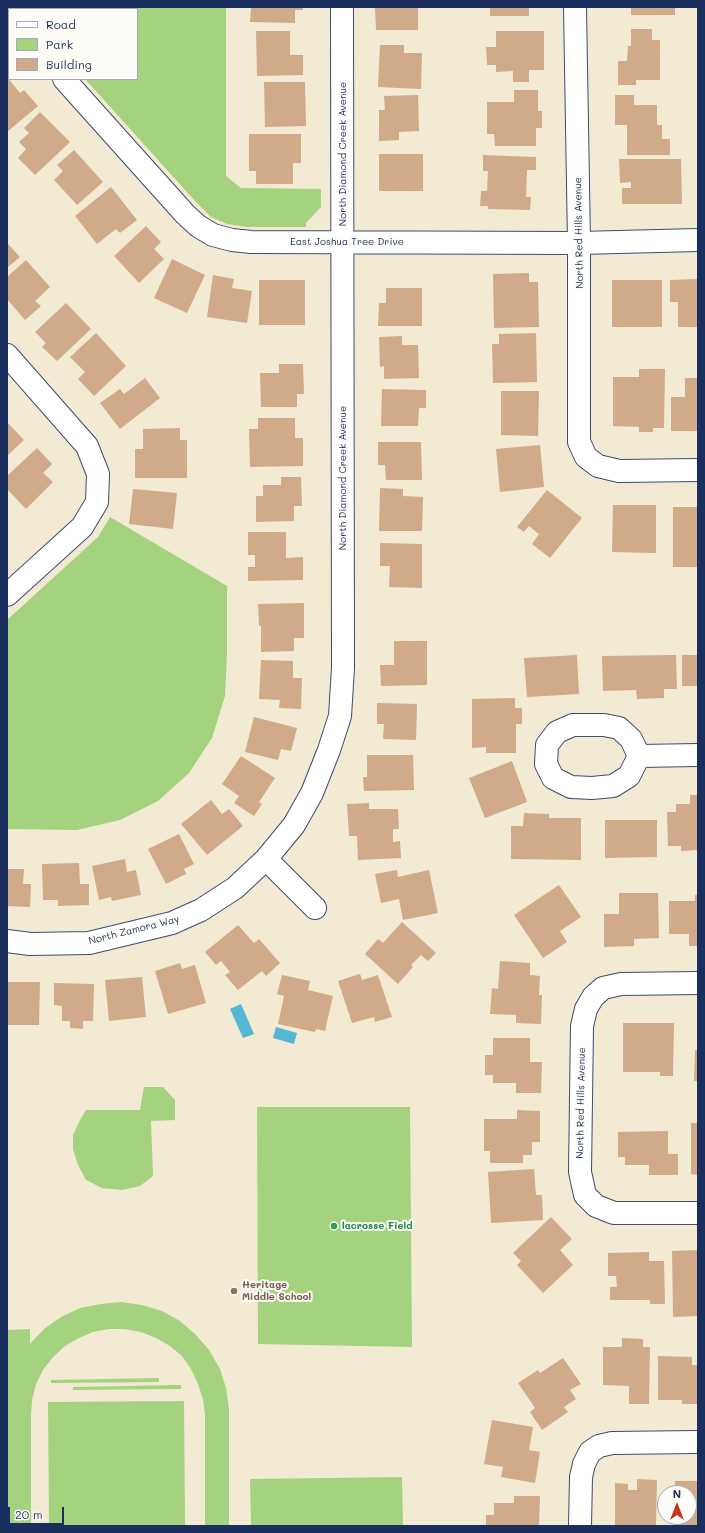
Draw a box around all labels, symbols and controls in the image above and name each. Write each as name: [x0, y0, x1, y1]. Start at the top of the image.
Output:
legend: [8, 8, 138, 80]
text: Road: [46, 16, 76, 32]
text: Park: [46, 36, 73, 52]
text: Building: [46, 56, 92, 72]
street label: North Diamond Creek Avenue: [337, 82, 349, 226]
street label: North Red Hills Avenue: [572, 177, 586, 289]
street label: East Joshua Tree Drive: [290, 236, 404, 248]
street label: North Diamond Creek Avenue: [337, 406, 349, 550]
street label: North Zamora Way: [87, 913, 181, 947]
street label: North Red Hills Avenue: [574, 1047, 588, 1159]
place label: lacrosse Field: [342, 1220, 413, 1232]
marker: lacrosse Field: [329, 1221, 339, 1231]
place label: Heritage Middle School: [242, 1279, 311, 1302]
marker: Heritage Middle School: [229, 1286, 239, 1296]
north arrow: [657, 1485, 697, 1525]
text: N: [673, 1486, 681, 1501]
scale bar: [10, 1499, 66, 1525]
text: 20 m: [15, 1506, 43, 1522]

